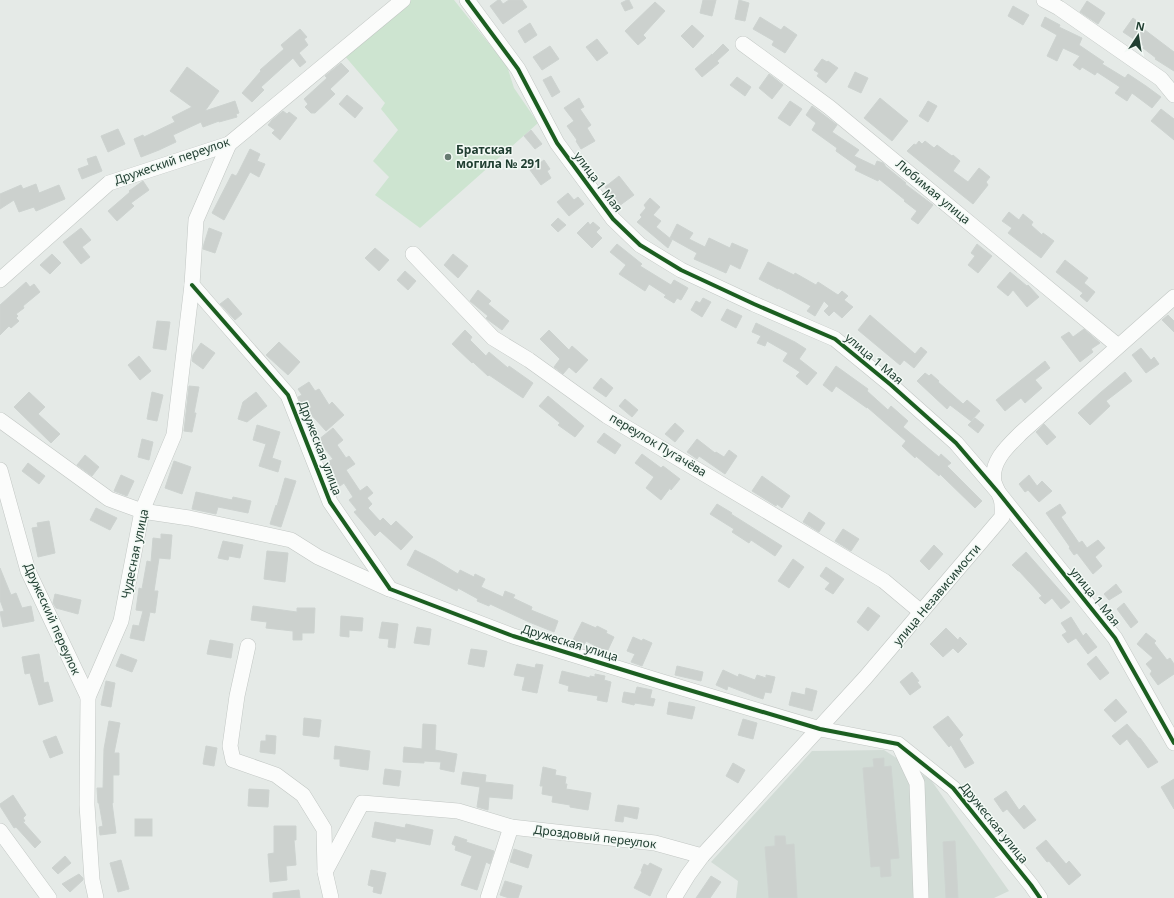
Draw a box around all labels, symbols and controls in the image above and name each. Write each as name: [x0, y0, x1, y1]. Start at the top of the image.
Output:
north arrow: [1118, 16, 1158, 56]
text: N: [1134, 17, 1146, 34]
street label: Дружеский переулок: [112, 133, 232, 188]
place label: Братская могила № 291: [456, 141, 541, 172]
street label: улица 1 Мая: [570, 148, 627, 215]
marker: Братская могила № 291: [443, 152, 453, 162]
street label: Любимая улица: [892, 155, 974, 228]
street label: улица 1 Мая: [841, 329, 907, 388]
street label: Дружеская улица: [295, 398, 346, 498]
street label: переулок Пугачёва: [606, 409, 710, 480]
street label: Чудесная улица: [117, 507, 152, 600]
street label: улица Независимости: [889, 540, 984, 649]
street label: Дружеский переулок: [20, 560, 85, 678]
street label: улица 1 Мая: [1066, 564, 1125, 630]
street label: Дружеская улица: [520, 620, 620, 665]
street label: Дружеская улица: [956, 778, 1032, 867]
street label: Дроздовый переулок: [533, 821, 658, 853]

